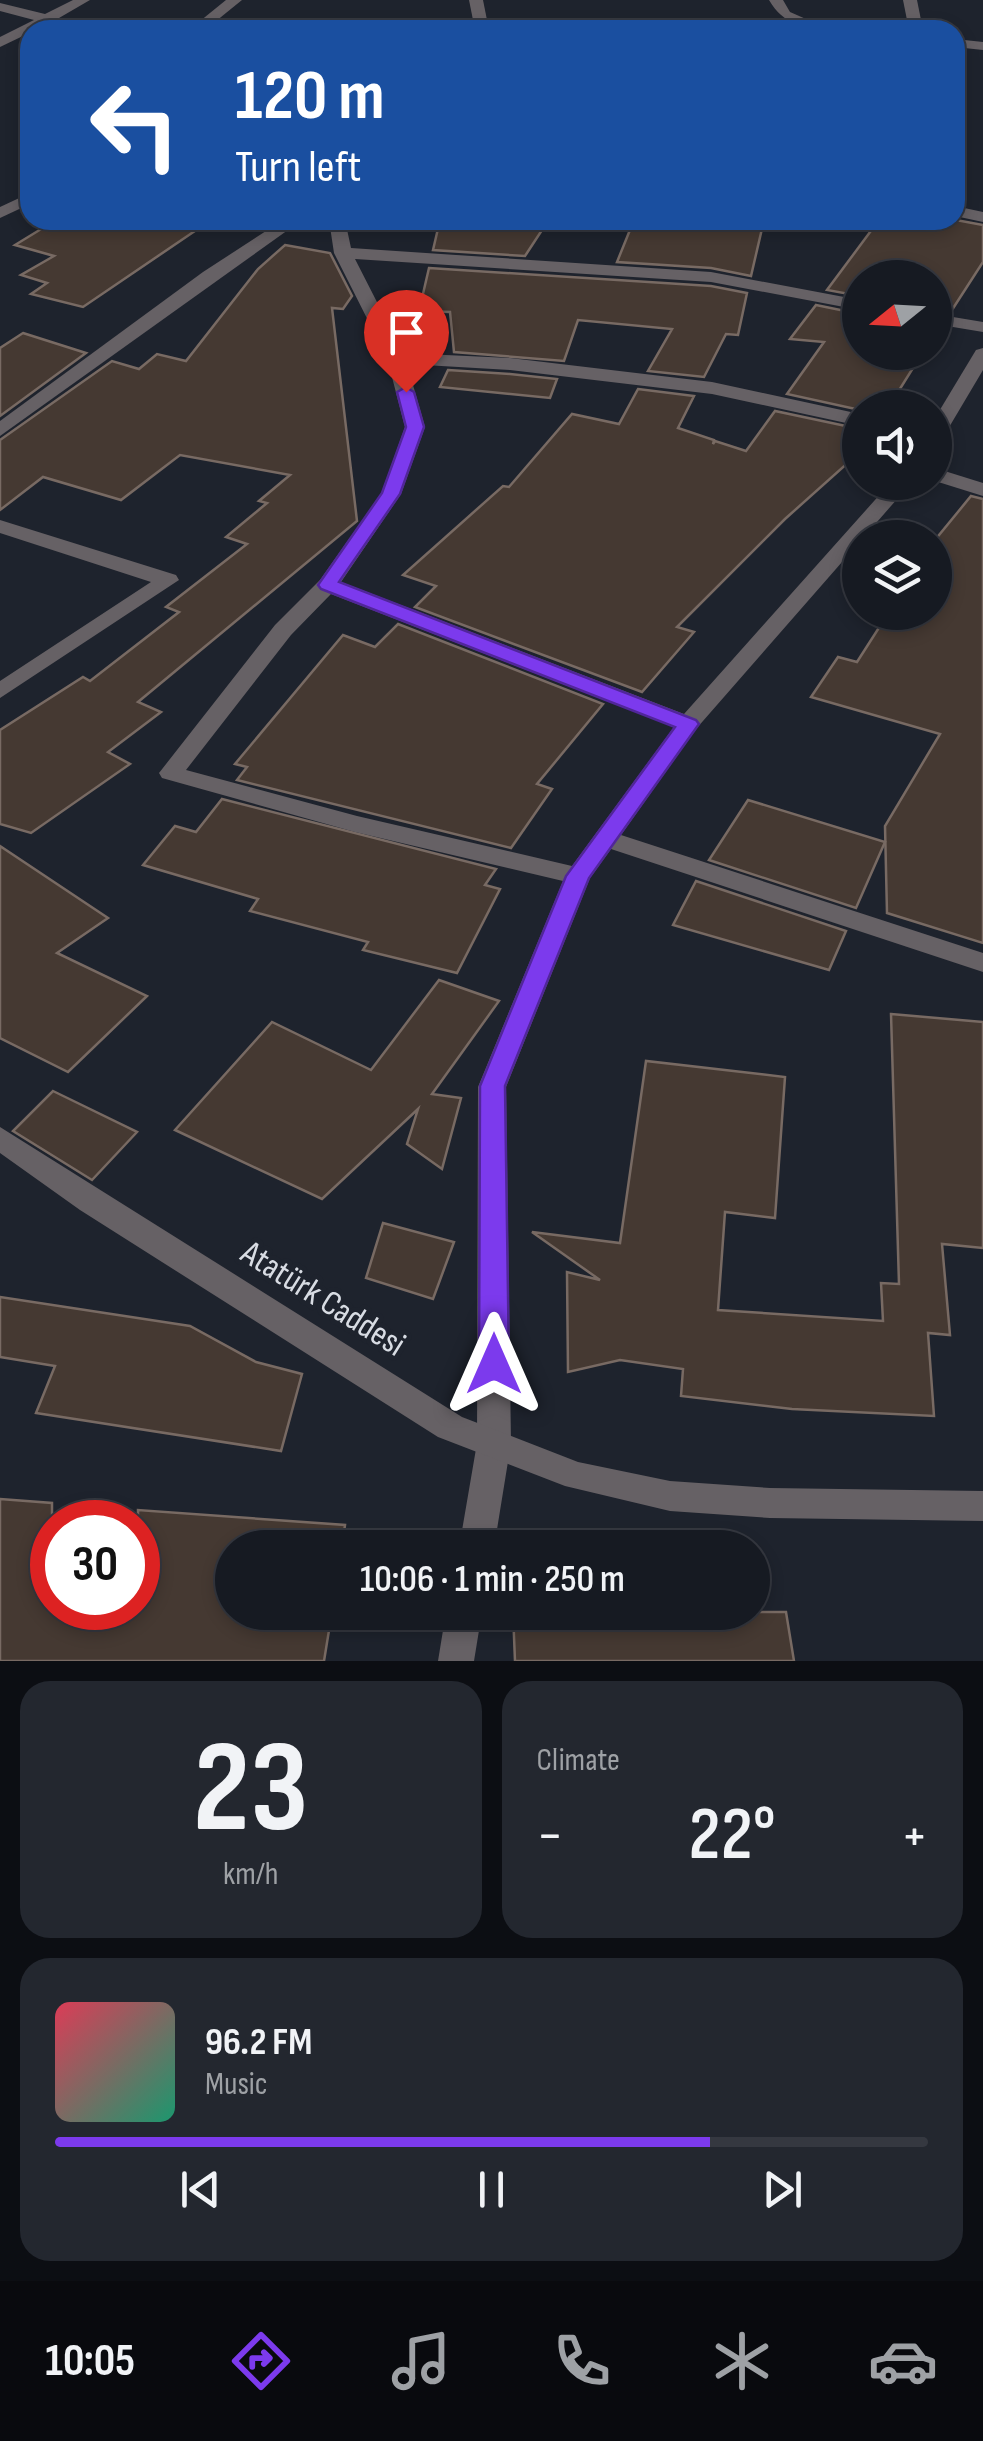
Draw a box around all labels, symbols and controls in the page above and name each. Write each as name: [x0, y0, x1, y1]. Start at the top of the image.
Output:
text: 120 m: [235, 55, 385, 139]
icon: left: [70, 60, 200, 190]
text: Turn left: [235, 140, 361, 195]
north arrow: [842, 260, 952, 370]
map controls: [842, 260, 952, 630]
pin: [364, 290, 449, 393]
icon: arrive: [379, 305, 434, 360]
button: sound: [842, 390, 952, 500]
button: layers: [842, 520, 952, 630]
street label: Atatürk Caddesi: [232, 1231, 413, 1366]
position arrow: [442, 1312, 546, 1416]
speed limit sign: 30: [30, 1500, 160, 1630]
text: 10:06 · 1 min · 250 m: [360, 1557, 625, 1602]
text: 23: [193, 1712, 308, 1868]
text: Climate: [537, 1741, 620, 1780]
text: 22°: [689, 1790, 776, 1881]
text: −: [537, 1803, 563, 1870]
text: +: [901, 1803, 928, 1870]
text: km/h: [223, 1855, 278, 1894]
text: 96.2 FM: [205, 2020, 312, 2065]
text: Music: [205, 2065, 268, 2104]
icon: previous: [173, 2162, 228, 2217]
icon: pause: [464, 2162, 519, 2217]
icon: next: [755, 2162, 810, 2217]
icon: directions: [226, 2326, 296, 2396]
icon: music: [386, 2326, 456, 2396]
icon: phone: [547, 2326, 617, 2396]
icon: climate: [707, 2326, 777, 2396]
icon: car: [868, 2326, 938, 2396]
text: 10:05: [45, 2334, 135, 2389]

